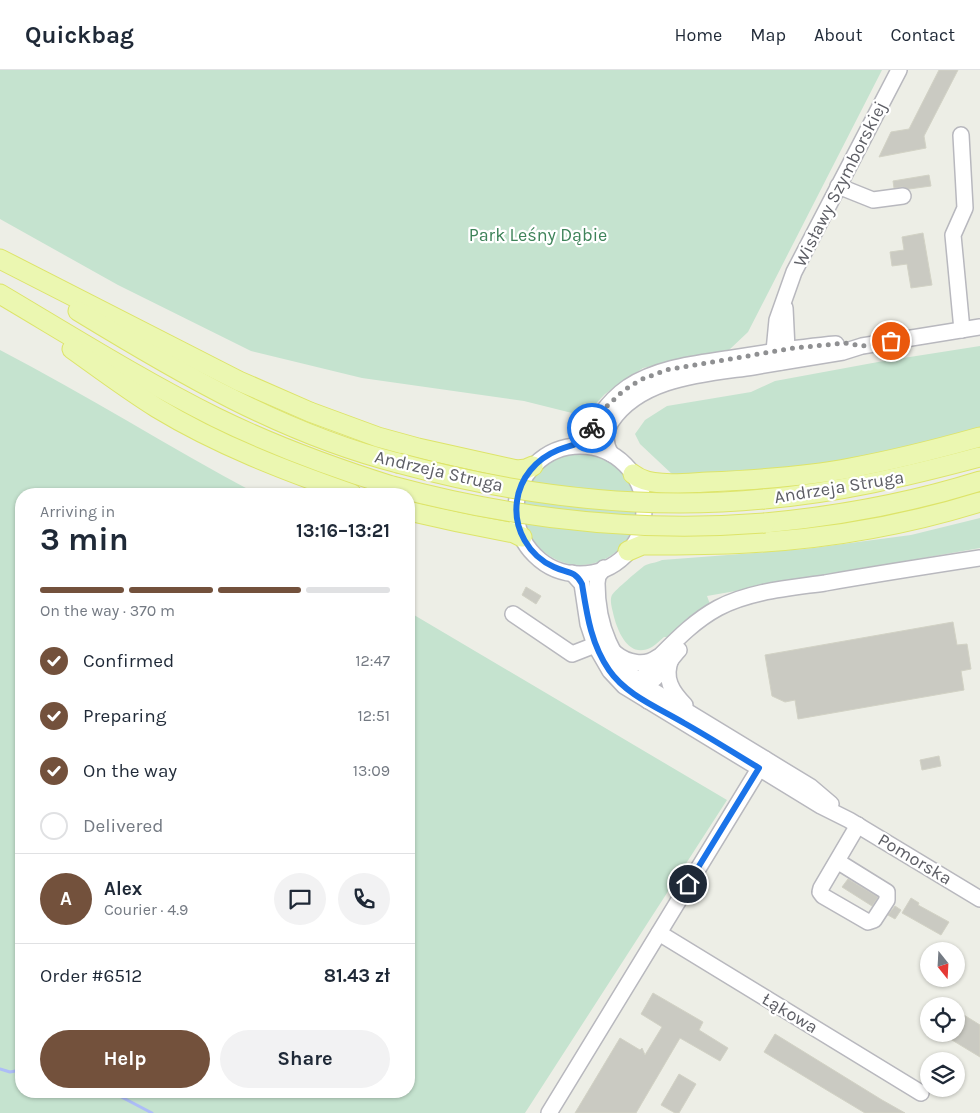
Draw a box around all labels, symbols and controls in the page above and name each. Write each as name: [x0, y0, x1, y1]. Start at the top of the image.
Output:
text: Quickbag: [25, 21, 134, 49]
text: Home: [674, 24, 722, 46]
text: Map: [750, 24, 786, 46]
text: About: [814, 24, 863, 46]
text: Contact: [891, 24, 955, 46]
street label: Wisławy Szymborskiej: [789, 97, 891, 271]
park label: Park Leśny Dąbie: [469, 224, 607, 246]
pin: [870, 320, 912, 362]
icon: bag: [877, 327, 905, 355]
courier: [567, 403, 617, 453]
icon: bike: [578, 414, 606, 442]
street label: Andrzeja Struga: [373, 446, 505, 496]
street label: Andrzeja Struga: [773, 466, 905, 508]
text: Arriving in: [40, 502, 115, 521]
text: 13:16–13:21: [296, 520, 390, 542]
text: 3 min: [40, 521, 129, 558]
text: On the way · 370 m: [40, 601, 175, 620]
icon: check: [40, 647, 68, 675]
text: Confirmed: [83, 650, 174, 672]
text: 12:47: [355, 651, 390, 670]
icon: check: [40, 702, 68, 730]
text: Preparing: [83, 705, 166, 727]
text: 12:51: [357, 706, 390, 725]
icon: check: [40, 757, 68, 785]
text: On the way: [83, 760, 177, 782]
text: 13:09: [353, 761, 390, 780]
text: Delivered: [83, 815, 163, 837]
street label: Pomorska: [874, 828, 956, 890]
pin: [667, 863, 709, 905]
icon: home: [674, 870, 702, 898]
button: chat: [274, 873, 326, 925]
button: phone: [338, 873, 390, 925]
text: Alex: [104, 878, 142, 900]
text: A: [60, 888, 72, 910]
text: Courier · 4.9: [104, 900, 188, 919]
north arrow: [920, 942, 965, 988]
map controls: [920, 942, 965, 1097]
text: Order #6512: [40, 965, 142, 987]
text: 81.43 zł: [324, 965, 390, 987]
street label: Łąkowa: [758, 988, 822, 1038]
button: locate: [920, 997, 965, 1042]
button: Help: [40, 1030, 210, 1088]
button: Share: [220, 1030, 390, 1088]
button: layers: [920, 1052, 965, 1097]

